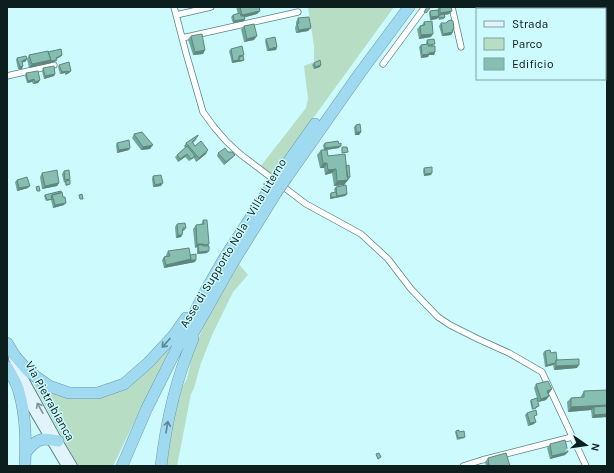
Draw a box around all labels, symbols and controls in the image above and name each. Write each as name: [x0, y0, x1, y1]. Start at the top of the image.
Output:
legend: [476, 8, 606, 80]
text: Strada: [512, 17, 548, 31]
text: Parco: [512, 37, 542, 51]
text: Edificio: [512, 57, 553, 71]
street label: Asse di Supporto Nola - Villa Literno: [177, 156, 289, 330]
one-way arrow: [162, 338, 171, 348]
street label: Via Pietrabianca: [22, 359, 78, 443]
one-way arrow: [36, 402, 43, 414]
one-way arrow: [163, 421, 171, 434]
north arrow: [566, 425, 606, 465]
text: N: [588, 442, 602, 452]

